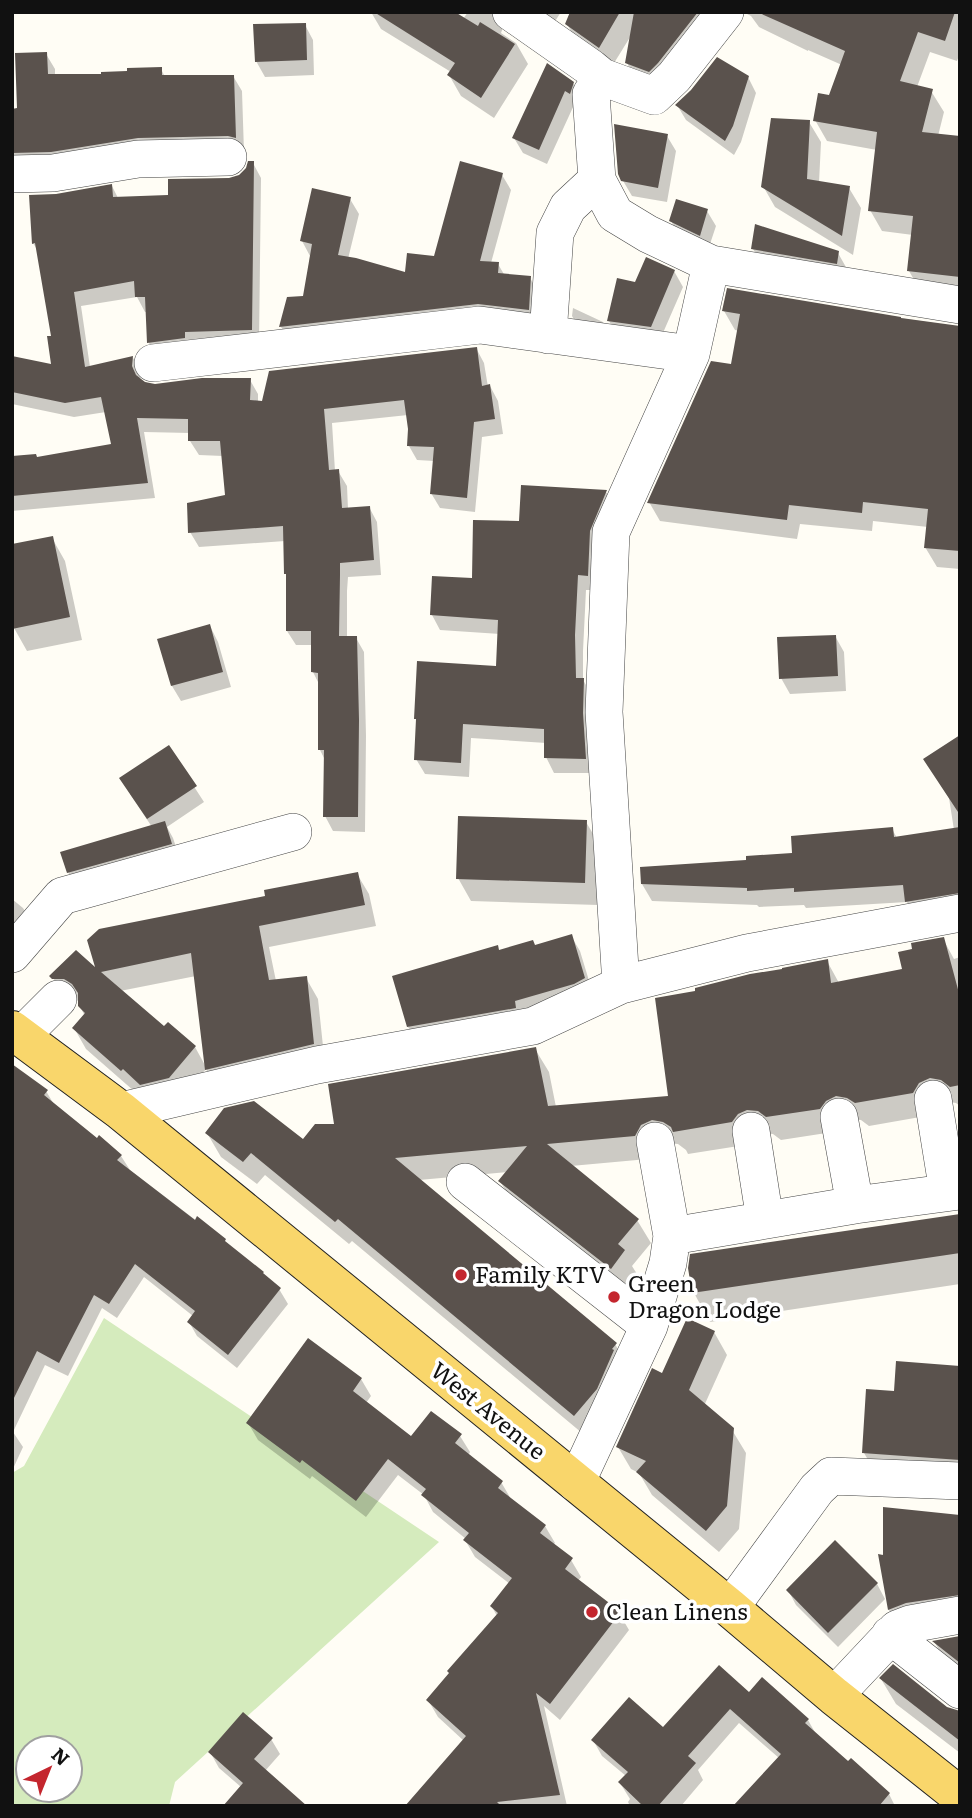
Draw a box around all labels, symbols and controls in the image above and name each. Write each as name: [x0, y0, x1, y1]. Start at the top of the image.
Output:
place label: Family KTV: [475, 1256, 606, 1290]
place label: Green Dragon Lodge: [628, 1265, 781, 1325]
marker: Family KTV: [453, 1267, 469, 1283]
marker: Green Dragon Lodge: [606, 1289, 622, 1305]
street label: West Avenue: [424, 1352, 554, 1467]
place label: Clean Linens: [606, 1593, 748, 1627]
marker: Clean Linens: [584, 1604, 600, 1620]
north arrow: [14, 1734, 84, 1804]
text: N: [46, 1740, 77, 1772]

